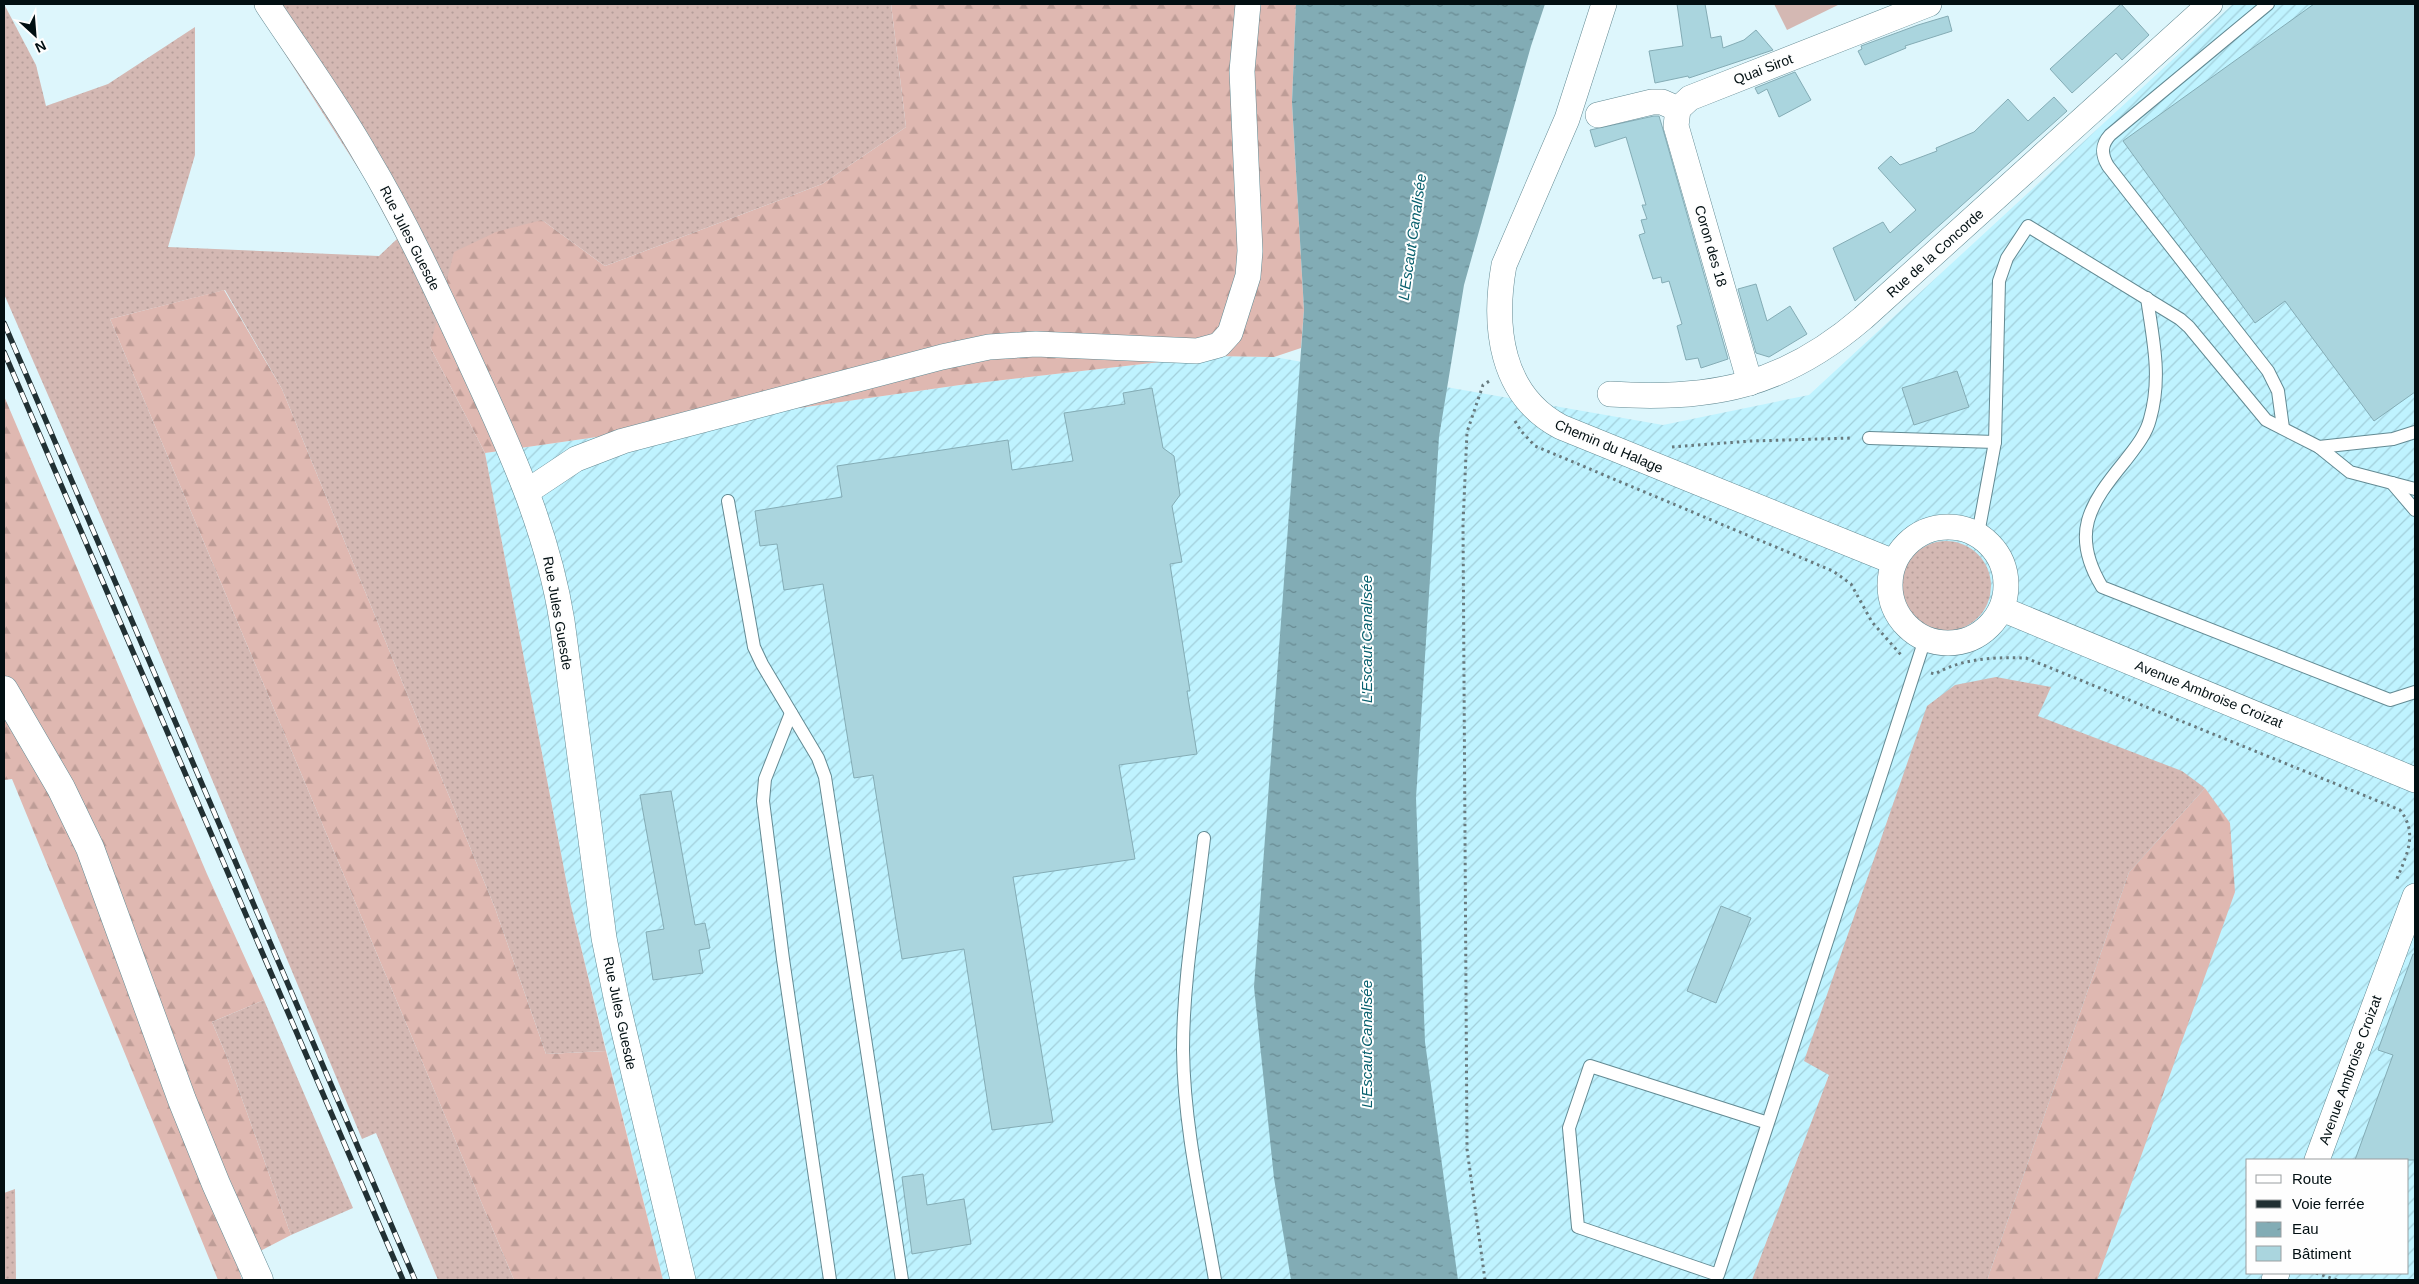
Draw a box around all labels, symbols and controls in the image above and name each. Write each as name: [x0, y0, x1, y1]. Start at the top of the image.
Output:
north arrow: [10, 10, 60, 60]
text: N: [33, 37, 49, 56]
street label: Quai Sirot: [1731, 50, 1795, 88]
water label: L'Escaut Canalisée: [1395, 172, 1429, 302]
street label: Rue Jules Guesde: [377, 183, 443, 293]
street label: Coron des 18: [1692, 203, 1730, 289]
street label: Rue de la Concorde: [1883, 205, 1987, 301]
street label: Chemin du Halage: [1552, 416, 1666, 476]
street label: Rue Jules Guesde: [540, 555, 576, 671]
water label: L'Escaut Canalisée: [1358, 575, 1375, 703]
street label: Avenue Ambroise Croizat: [2133, 657, 2285, 731]
street label: Rue Jules Guesde: [600, 955, 640, 1071]
water label: L'Escaut Canalisée: [1358, 980, 1375, 1108]
street label: Avenue Ambroise Croizat: [2316, 993, 2385, 1147]
legend: [2246, 1159, 2409, 1274]
text: Route: [2292, 1170, 2332, 1187]
text: Voie ferrée: [2292, 1195, 2365, 1212]
text: Eau: [2292, 1220, 2319, 1237]
text: Bâtiment: [2292, 1245, 2352, 1262]

